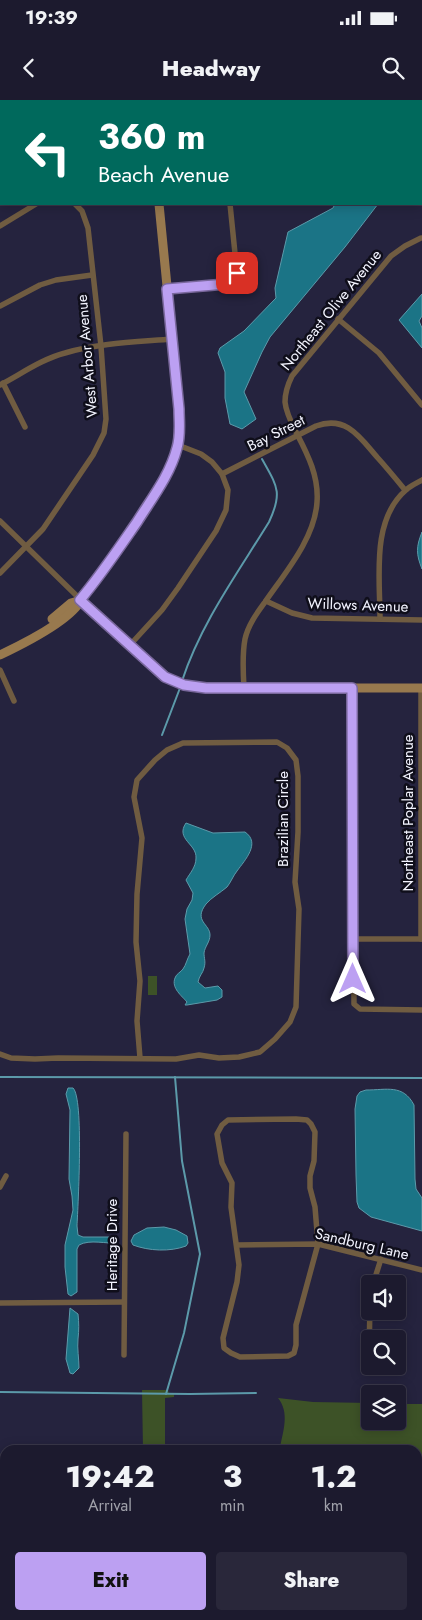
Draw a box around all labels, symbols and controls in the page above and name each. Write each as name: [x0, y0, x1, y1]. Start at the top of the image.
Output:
text: 19:39: [25, 4, 78, 31]
text: Headway: [162, 52, 260, 84]
icon: back: [15, 54, 43, 82]
icon: search: [379, 54, 407, 82]
text: 360 m: [98, 112, 206, 162]
icon: left: [15, 120, 80, 185]
text: Beach Avenue: [98, 158, 229, 190]
street label: Northeast Olive Avenue: [275, 245, 387, 375]
pin: [216, 252, 258, 294]
icon: arrive: [223, 259, 251, 287]
street label: West Arbor Avenue: [71, 293, 103, 419]
street label: Bay Street: [243, 409, 309, 457]
street label: Willows Avenue: [307, 592, 409, 618]
street label: Northeast Poplar Avenue: [397, 734, 419, 892]
street label: Brazilian Circle: [272, 771, 294, 867]
position arrow: [326, 952, 378, 1004]
street label: Heritage Drive: [101, 1199, 123, 1291]
street label: Sandburg Lane: [313, 1223, 411, 1266]
map controls: [361, 1275, 406, 1430]
button: sound: [361, 1275, 406, 1320]
button: search: [361, 1330, 406, 1375]
button: layers: [361, 1385, 406, 1430]
text: 19:42: [65, 1455, 154, 1498]
text: 3: [223, 1455, 242, 1498]
text: 1.2: [310, 1455, 357, 1498]
text: Arrival: [88, 1494, 132, 1517]
text: min: [220, 1494, 245, 1517]
text: km: [324, 1494, 343, 1517]
button: Exit: [15, 1552, 206, 1610]
button: Share: [216, 1552, 407, 1610]

